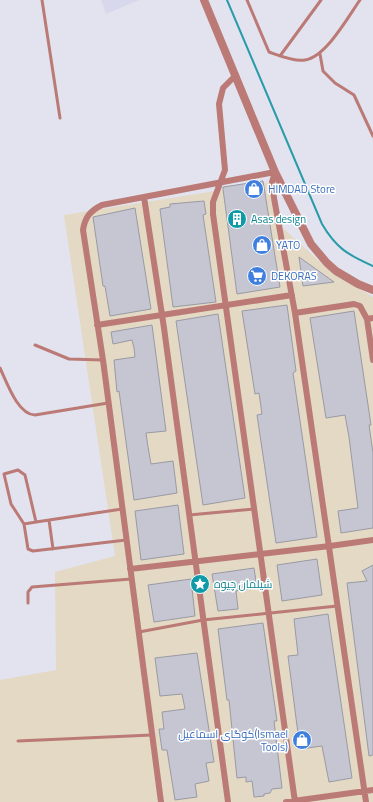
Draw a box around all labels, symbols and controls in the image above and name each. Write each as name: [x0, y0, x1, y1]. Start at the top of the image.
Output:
shop icon: HIMDAD Store: [243, 178, 265, 200]
place label: HIMDAD Store: [268, 181, 336, 197]
building icon: Asas design: [226, 208, 248, 230]
place label: Asas design: [251, 211, 306, 227]
shop icon: YATO: [251, 234, 273, 256]
place label: YATO: [276, 237, 300, 253]
supermarket icon: DEKORAS: [246, 265, 268, 287]
place label: DEKORAS: [271, 268, 317, 284]
place icon: شيلمان چیوه: [189, 573, 211, 595]
place label: شيلمان چیوه: [214, 576, 272, 592]
place label: كوگای اسماعیل(Ismael Tools): [178, 726, 288, 755]
shop icon: كوگای اسماعیل(Ismael Tools): [291, 729, 313, 751]

